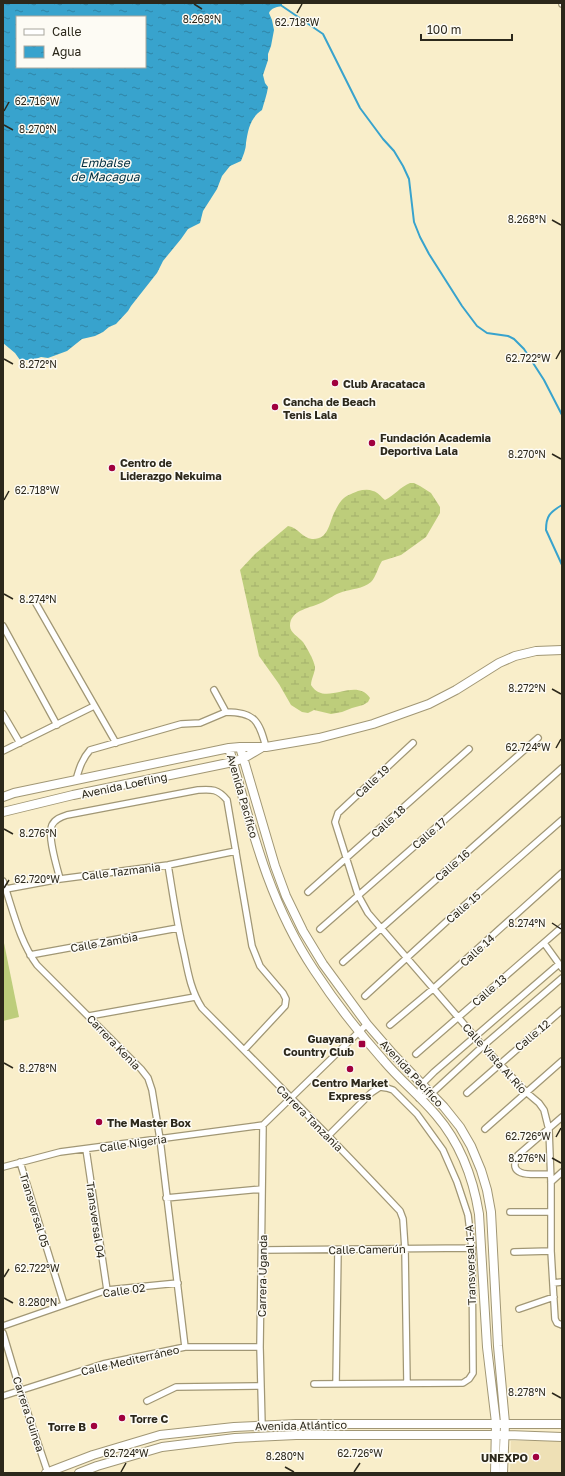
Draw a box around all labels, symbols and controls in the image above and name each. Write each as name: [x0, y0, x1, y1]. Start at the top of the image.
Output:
text: 8.268°N: [183, 13, 221, 25]
legend: [16, 16, 146, 68]
text: 62.718°W: [275, 16, 320, 28]
scale bar: [421, 16, 512, 42]
text: 100 m: [427, 22, 461, 37]
text: Calle: [52, 24, 82, 39]
text: Agua: [52, 44, 81, 59]
text: 62.716°W: [15, 95, 60, 107]
text: 8.270°N: [19, 123, 57, 135]
water label: Embalse de Macagua: [70, 155, 141, 184]
text: 8.268°N: [508, 213, 546, 225]
text: 62.722°W: [505, 352, 551, 364]
text: 8.272°N: [19, 358, 57, 370]
place label: Club Aracataca: [343, 377, 425, 390]
marker: Club Aracataca: [330, 378, 340, 388]
place label: Cancha de Beach Tenis Lala: [283, 395, 376, 421]
marker: Cancha de Beach Tenis Lala: [270, 402, 280, 412]
place label: Fundación Academia Deportiva Lala: [380, 431, 491, 457]
marker: Fundación Academia Deportiva Lala: [367, 438, 377, 448]
text: 8.270°N: [508, 448, 546, 460]
place label: Centro de Liderazgo Nekuima: [120, 456, 222, 482]
marker: Centro de Liderazgo Nekuima: [107, 463, 117, 473]
text: 62.718°W: [15, 484, 60, 496]
text: 8.274°N: [19, 593, 57, 605]
text: 8.272°N: [508, 682, 546, 694]
text: 62.724°W: [505, 741, 551, 753]
street label: Avenida Pacífico: [225, 753, 261, 840]
street label: Calle 19: [352, 762, 392, 800]
street label: Avenida Loefling: [80, 770, 168, 800]
street label: Calle 18: [368, 802, 408, 840]
street label: Calle 17: [409, 815, 449, 851]
text: 8.276°N: [19, 827, 57, 839]
street label: Calle 16: [432, 846, 472, 884]
street label: Calle Tazmania: [81, 860, 161, 882]
text: 62.720°W: [14, 873, 60, 885]
street label: Calle 15: [443, 888, 483, 926]
text: 8.274°N: [508, 917, 546, 929]
street label: Calle Zambia: [69, 930, 139, 954]
street label: Calle 14: [457, 931, 497, 969]
street label: Calle 13: [469, 971, 509, 1009]
street label: Carrera Kenia: [85, 1012, 143, 1072]
street label: Calle 12: [512, 1017, 552, 1053]
street label: Calle Vista Al Río: [460, 1020, 530, 1096]
place label: Guayana Country Club: [283, 1032, 354, 1058]
street label: Avenida Pacífico: [378, 1037, 447, 1109]
marker: Guayana Country Club: [357, 1039, 367, 1049]
text: 8.278°N: [19, 1062, 57, 1074]
marker: Centro Market Express: [345, 1064, 355, 1074]
place label: Centro Market Express: [312, 1076, 389, 1102]
street label: Carrera Tanzania: [274, 1082, 346, 1154]
place label: The Master Box: [107, 1116, 191, 1129]
marker: The Master Box: [94, 1117, 104, 1127]
text: 62.726°W: [505, 1130, 551, 1142]
street label: Calle Nigeria: [99, 1132, 167, 1154]
text: 8.276°N: [508, 1152, 546, 1164]
street label: Transversal 05: [18, 1171, 52, 1249]
street label: Transversal 04: [84, 1181, 108, 1259]
street label: Transversal 1-A: [462, 1224, 478, 1306]
street label: Carrera Uganda: [255, 1235, 269, 1317]
street label: Calle Camerún: [328, 1242, 406, 1256]
text: 62.722°W: [14, 1262, 60, 1274]
street label: Calle 02: [102, 1281, 146, 1299]
text: 8.280°N: [19, 1296, 57, 1308]
street label: Calle Mediterráneo: [80, 1342, 181, 1378]
street label: Carrera Guinea: [11, 1375, 47, 1453]
text: 8.278°N: [508, 1386, 546, 1398]
place label: Torre C: [130, 1412, 169, 1425]
marker: Torre C: [117, 1413, 127, 1423]
street label: Avenida Atlántico: [255, 1418, 348, 1432]
place label: Torre B: [48, 1420, 86, 1433]
marker: Torre B: [89, 1421, 99, 1431]
text: 62.724°W: [103, 1447, 149, 1459]
text: 62.726°W: [337, 1447, 383, 1459]
text: 8.280°N: [266, 1450, 304, 1462]
place label: UNEXPO: [481, 1451, 528, 1464]
marker: UNEXPO: [531, 1452, 541, 1462]

